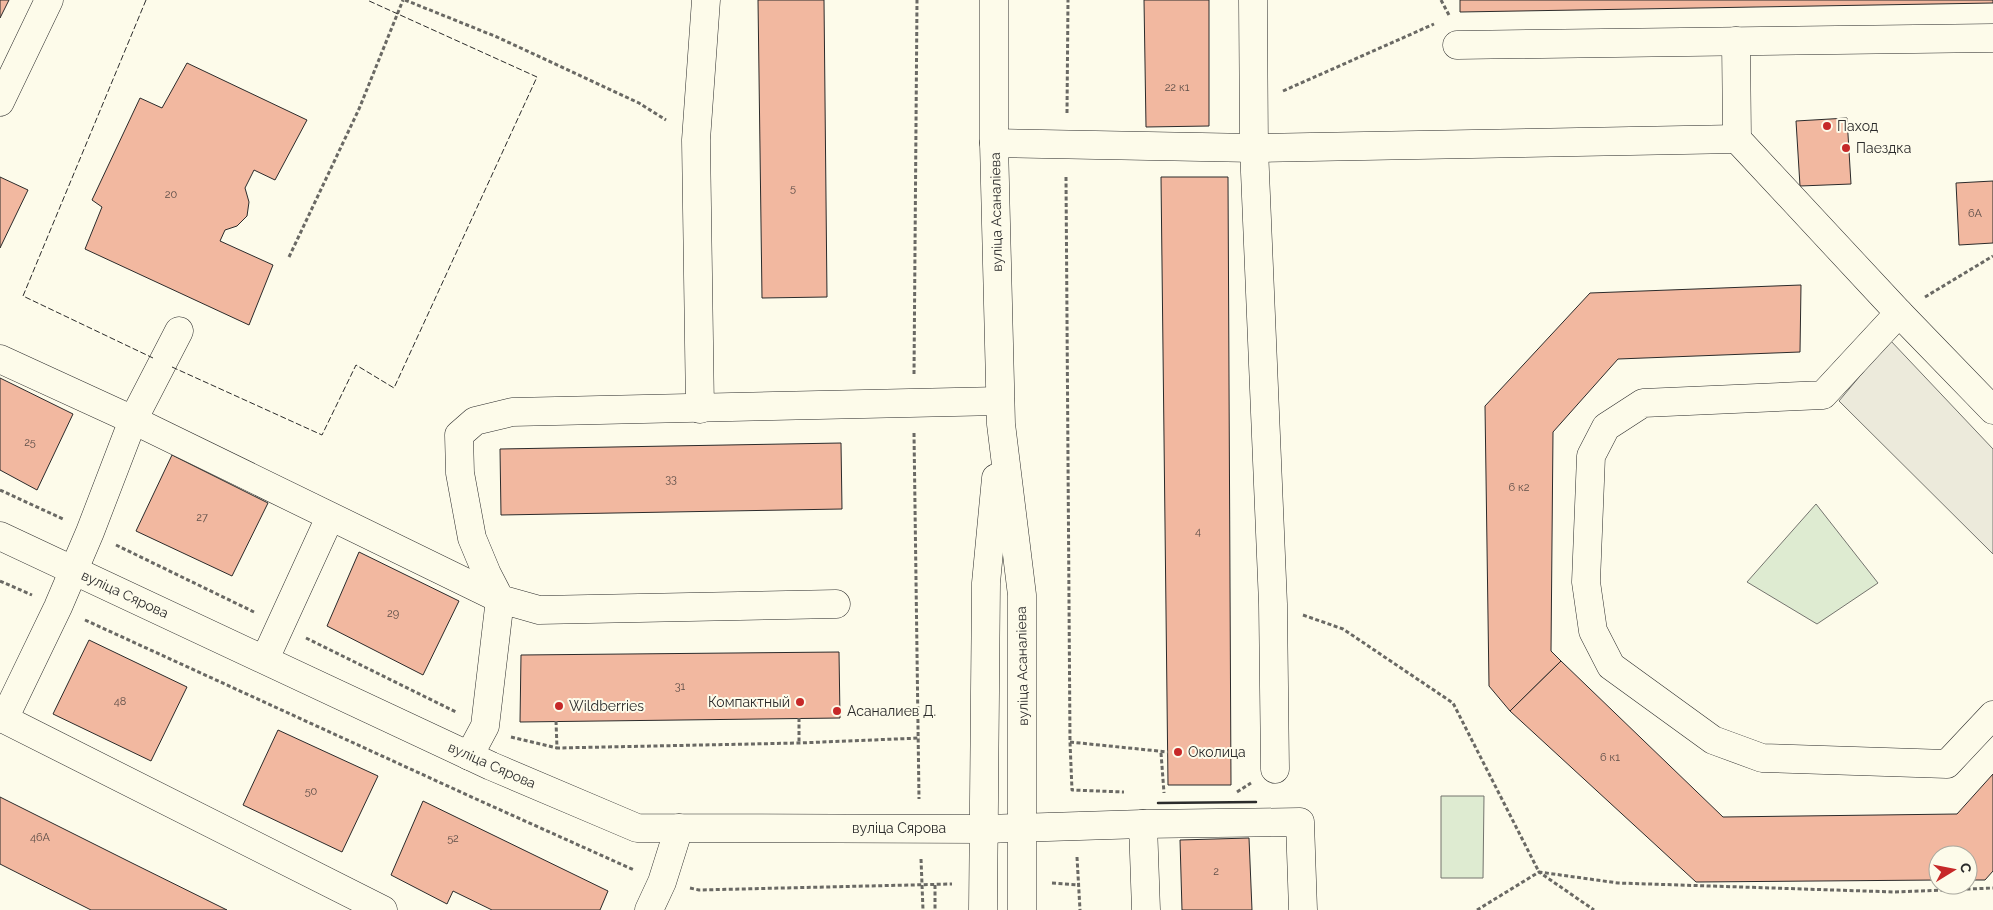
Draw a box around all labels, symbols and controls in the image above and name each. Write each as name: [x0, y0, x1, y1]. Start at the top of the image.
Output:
house number: 22 к1: [1165, 81, 1190, 94]
place label: Паход: [1837, 118, 1878, 134]
marker: Паход: [1821, 120, 1833, 132]
place label: Паездка: [1856, 140, 1911, 156]
marker: Паездка: [1840, 142, 1852, 154]
street label: вуліца Асаналіева: [987, 152, 1005, 272]
house number: 5: [790, 182, 796, 195]
house number: 20: [165, 188, 177, 201]
house number: 6А: [1968, 207, 1983, 220]
house number: 25: [24, 436, 36, 449]
house number: 33: [665, 473, 677, 486]
house number: 6 к2: [1509, 481, 1530, 494]
house number: 27: [196, 511, 208, 524]
house number: 4: [1195, 525, 1201, 538]
street label: вуліца Сярова: [79, 567, 171, 621]
street label: вуліца Асаналіева: [1013, 606, 1031, 726]
house number: 29: [387, 607, 399, 620]
house number: 31: [675, 680, 686, 693]
place label: Компактный: [708, 694, 790, 710]
house number: 48: [114, 695, 126, 708]
marker: Компактный: [794, 696, 806, 708]
place label: Wildberries: [569, 698, 644, 714]
marker: Wildberries: [553, 700, 565, 712]
place label: Асаналиев Д.: [847, 703, 936, 719]
marker: Асаналиев Д.: [831, 705, 843, 717]
street label: вуліца Сярова: [446, 739, 538, 791]
place label: Околица: [1188, 744, 1246, 760]
marker: Околица: [1172, 746, 1184, 758]
house number: 6 к1: [1600, 751, 1620, 764]
house number: 50: [305, 785, 318, 798]
street label: вуліца Сярова: [852, 820, 946, 836]
house number: 46А: [30, 831, 51, 844]
house number: 52: [447, 832, 459, 845]
north arrow: [1928, 845, 1978, 895]
text: С: [1957, 862, 1975, 874]
house number: 2: [1213, 865, 1219, 878]

